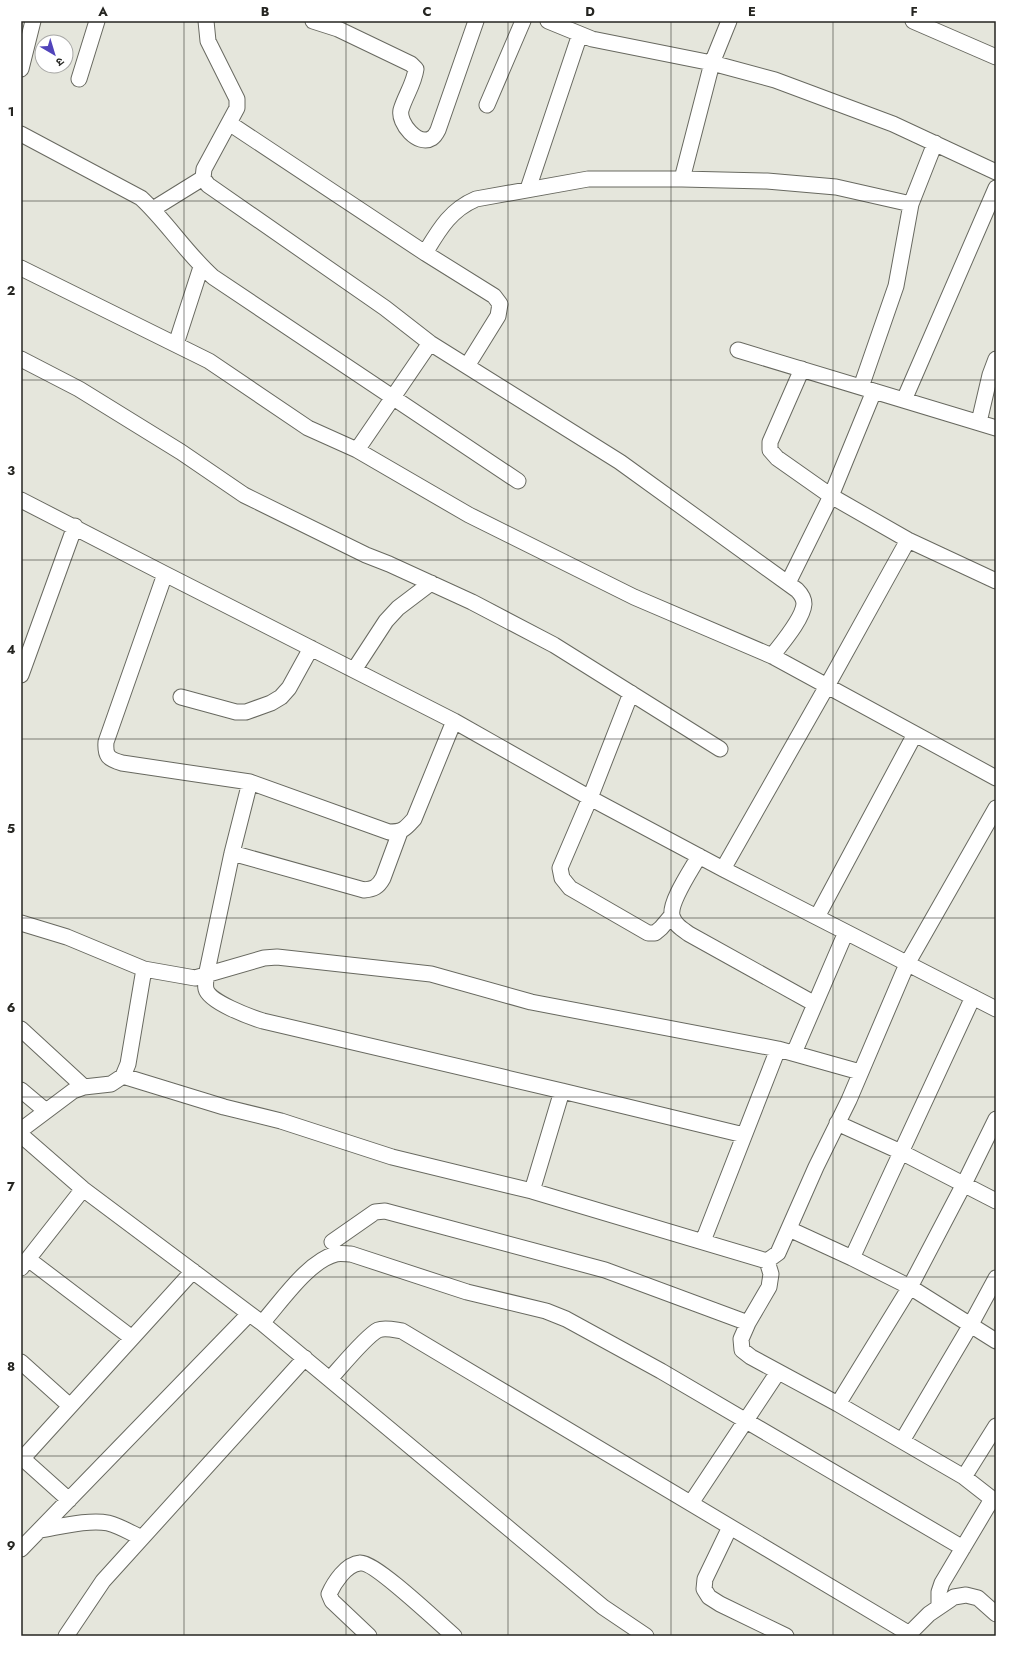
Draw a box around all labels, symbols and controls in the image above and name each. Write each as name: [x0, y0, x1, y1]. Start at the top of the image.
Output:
text: A: [97, 2, 108, 21]
text: B: [261, 2, 270, 21]
text: C: [422, 2, 432, 21]
text: D: [585, 2, 595, 21]
text: E: [748, 2, 756, 21]
text: F: [910, 2, 918, 21]
north arrow: [34, 34, 74, 74]
text: उ: [52, 54, 68, 71]
text: 1: [8, 102, 14, 121]
text: 2: [7, 281, 15, 300]
text: 3: [7, 461, 15, 480]
text: 4: [6, 640, 16, 659]
text: 5: [7, 819, 15, 838]
text: 6: [7, 998, 16, 1017]
text: 7: [7, 1177, 15, 1196]
text: 8: [7, 1357, 15, 1376]
text: 9: [7, 1536, 16, 1555]

